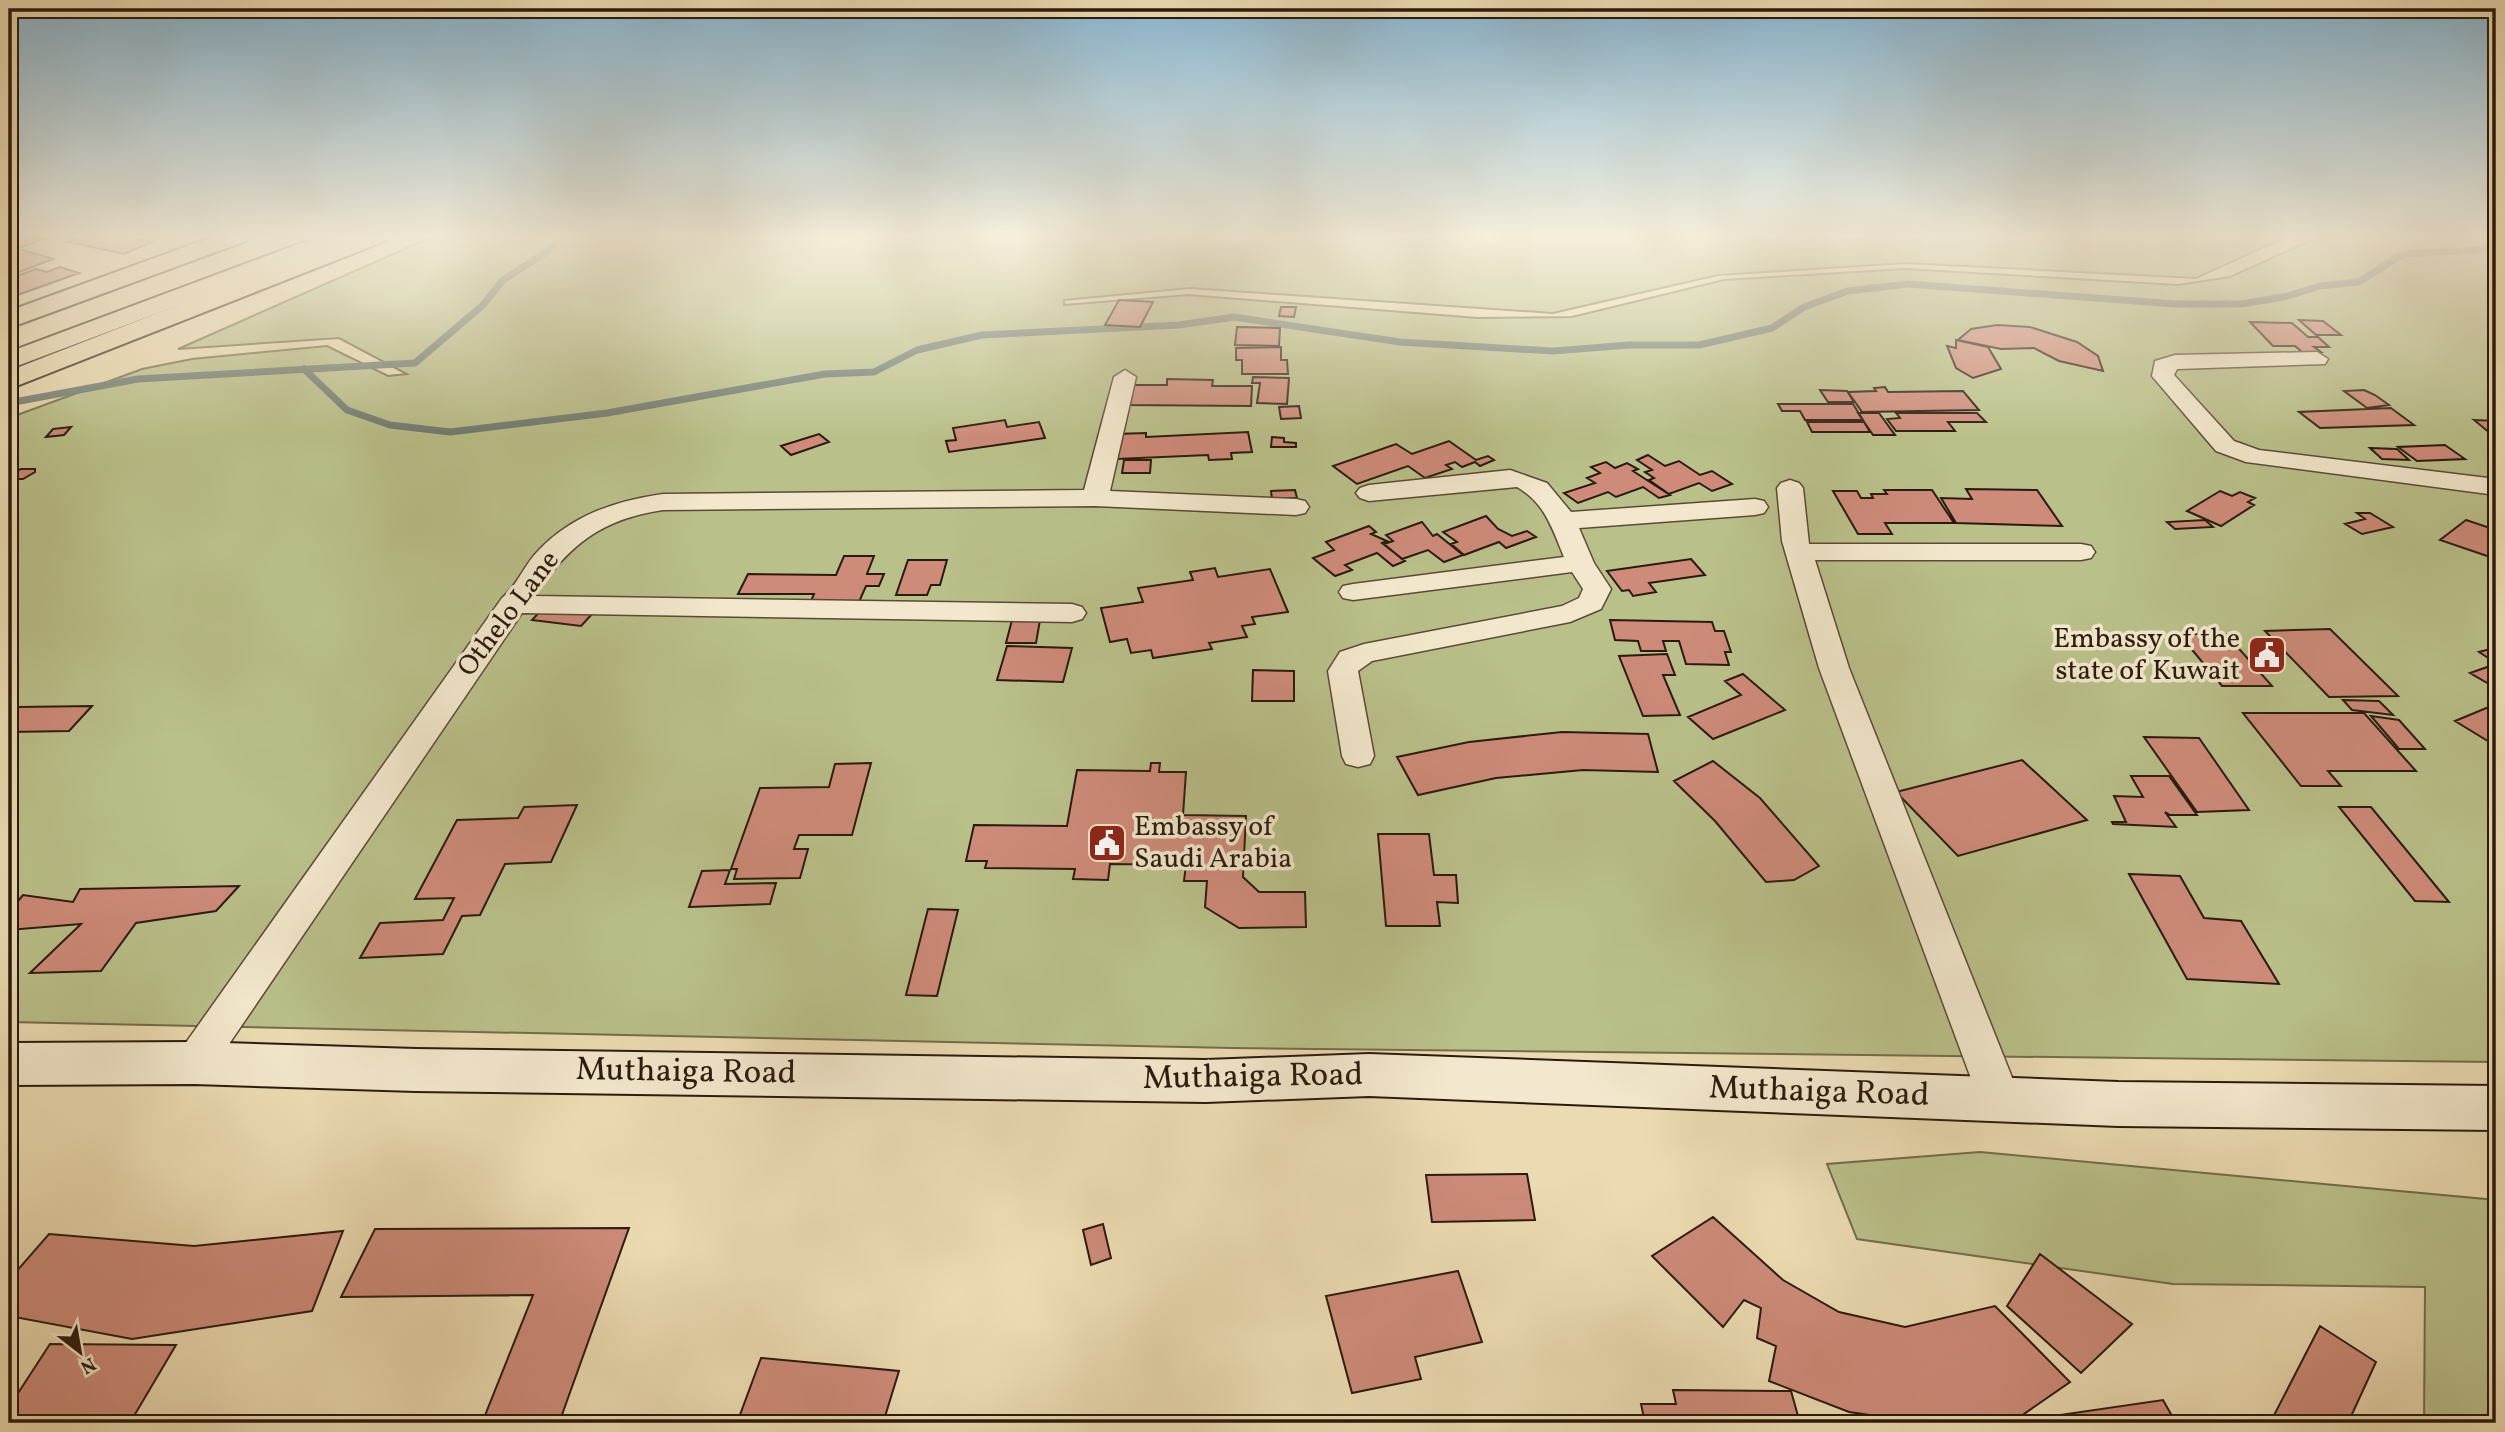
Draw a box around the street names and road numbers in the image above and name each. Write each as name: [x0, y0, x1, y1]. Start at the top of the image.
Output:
street label: Othelo Lane: [449, 543, 569, 685]
street label: Muthaiga Road: [575, 1048, 797, 1098]
street label: Muthaiga Road: [1142, 1053, 1364, 1103]
street label: Muthaiga Road: [1708, 1066, 1930, 1120]

